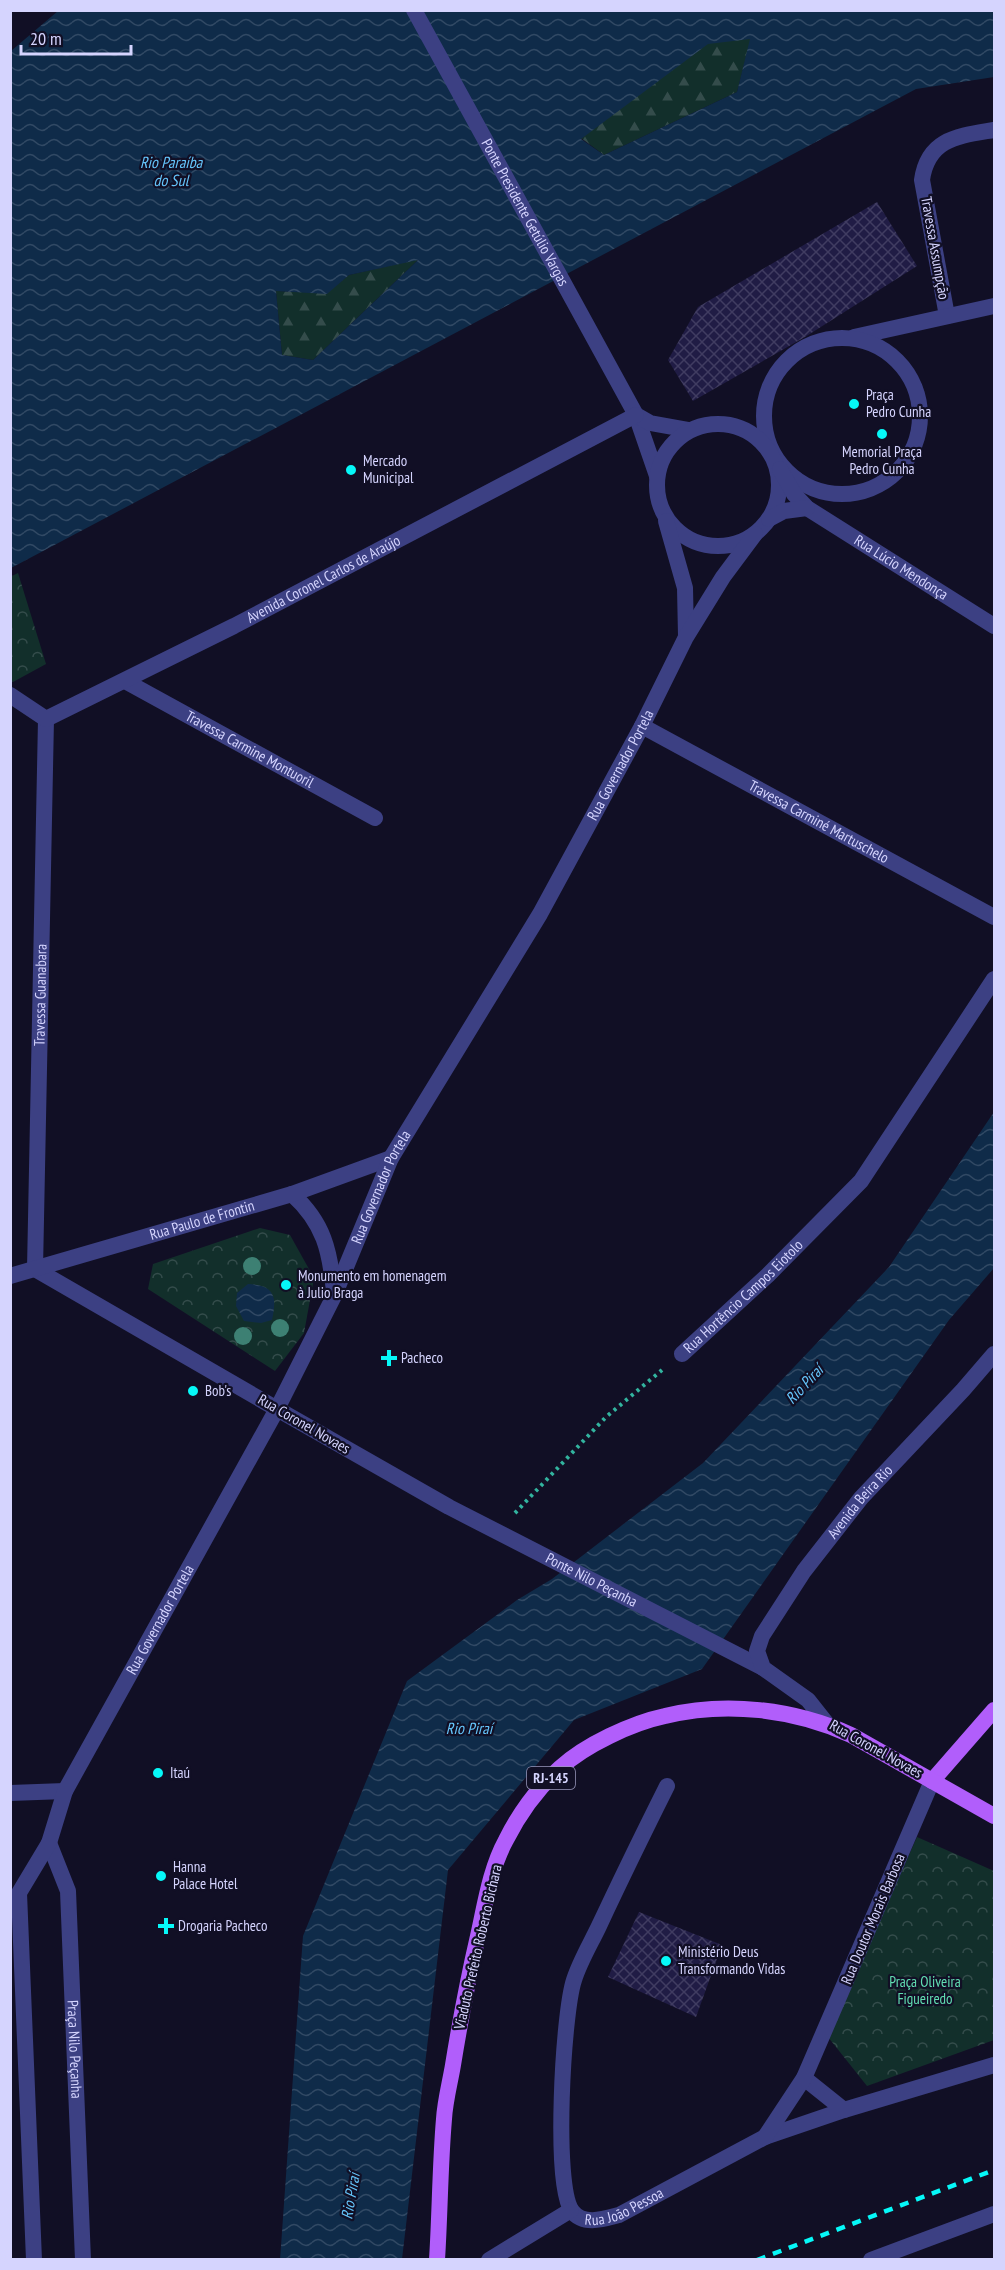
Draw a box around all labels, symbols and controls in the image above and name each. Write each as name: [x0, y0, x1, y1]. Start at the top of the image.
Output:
scale bar: [21, 18, 130, 56]
text: 20 m: [30, 27, 62, 50]
street label: Ponte Presidente Getúlio Vargas: [477, 135, 573, 289]
water label: Rio Paraíba do Sul: [140, 152, 204, 190]
street label: Travessa Assumpção: [917, 195, 954, 301]
place label: Praça Pedro Cunha: [866, 385, 931, 421]
marker: Praça Pedro Cunha: [847, 397, 861, 411]
marker: Memorial Praça Pedro Cunha: [875, 427, 889, 441]
place label: Memorial Praça Pedro Cunha: [842, 442, 922, 478]
place label: Mercado Municipal: [363, 451, 414, 487]
marker: Mercado Municipal: [344, 463, 358, 477]
street label: Avenida Coronel Carlos de Araújo: [243, 530, 403, 627]
street label: Rua Lúcio Mendonça: [851, 530, 952, 604]
street label: Travessa Carmine Montuoril: [182, 706, 318, 792]
street label: Rua Governador Portela: [583, 706, 658, 823]
street label: Travessa Carminé Martuschelo: [745, 776, 892, 867]
street label: Travessa Guanabara: [29, 944, 50, 1046]
street label: Rua Governador Portela: [347, 1127, 415, 1247]
street label: Rua Paulo de Frontin: [147, 1195, 257, 1244]
street label: Rua Hortêncio Campos Eiotolo: [679, 1235, 807, 1357]
place label: Monumento em homenagem à Julio Braga: [298, 1266, 447, 1302]
marker: Monumento em homenagem à Julio Braga: [279, 1278, 293, 1292]
place label: Pacheco: [401, 1348, 443, 1367]
marker: Pacheco: [382, 1351, 396, 1365]
water label: Rio Piraí: [781, 1358, 830, 1408]
place label: Bob's: [205, 1381, 231, 1400]
marker: Bob's: [186, 1384, 200, 1398]
street label: Rua Coronel Novaes: [255, 1389, 354, 1458]
street label: Avenida Beira Rio: [823, 1461, 896, 1542]
street label: Ponte Nilo Peçanha: [543, 1548, 641, 1611]
street label: Rua Governador Portela: [122, 1561, 198, 1678]
street label: Rua Coronel Novaes: [826, 1715, 926, 1782]
water label: Rio Piraí: [446, 1718, 496, 1738]
place label: Itaú: [170, 1763, 190, 1782]
marker: Itaú: [151, 1766, 165, 1780]
road number: RJ-145: [527, 1767, 575, 1789]
street label: Rua Doutor Morais Barbosa: [836, 1850, 909, 1987]
place label: Hanna Palace Hotel: [173, 1857, 238, 1893]
street label: Viaduto Prefeito Roberto Bichara: [449, 1863, 506, 2032]
marker: Hanna Palace Hotel: [154, 1869, 168, 1883]
place label: Drogaria Pacheco: [178, 1916, 267, 1935]
marker: Drogaria Pacheco: [159, 1919, 173, 1933]
place label: Ministério Deus Transformando Vidas: [678, 1942, 785, 1978]
marker: Ministério Deus Transformando Vidas: [659, 1954, 673, 1968]
park label: Praça Oliveira Figueiredo: [889, 1972, 961, 2008]
street label: Praça Nilo Peçanha: [63, 2000, 86, 2099]
water label: Rio Piraí: [336, 2168, 364, 2221]
street label: Rua João Pessoa: [584, 2183, 667, 2229]

